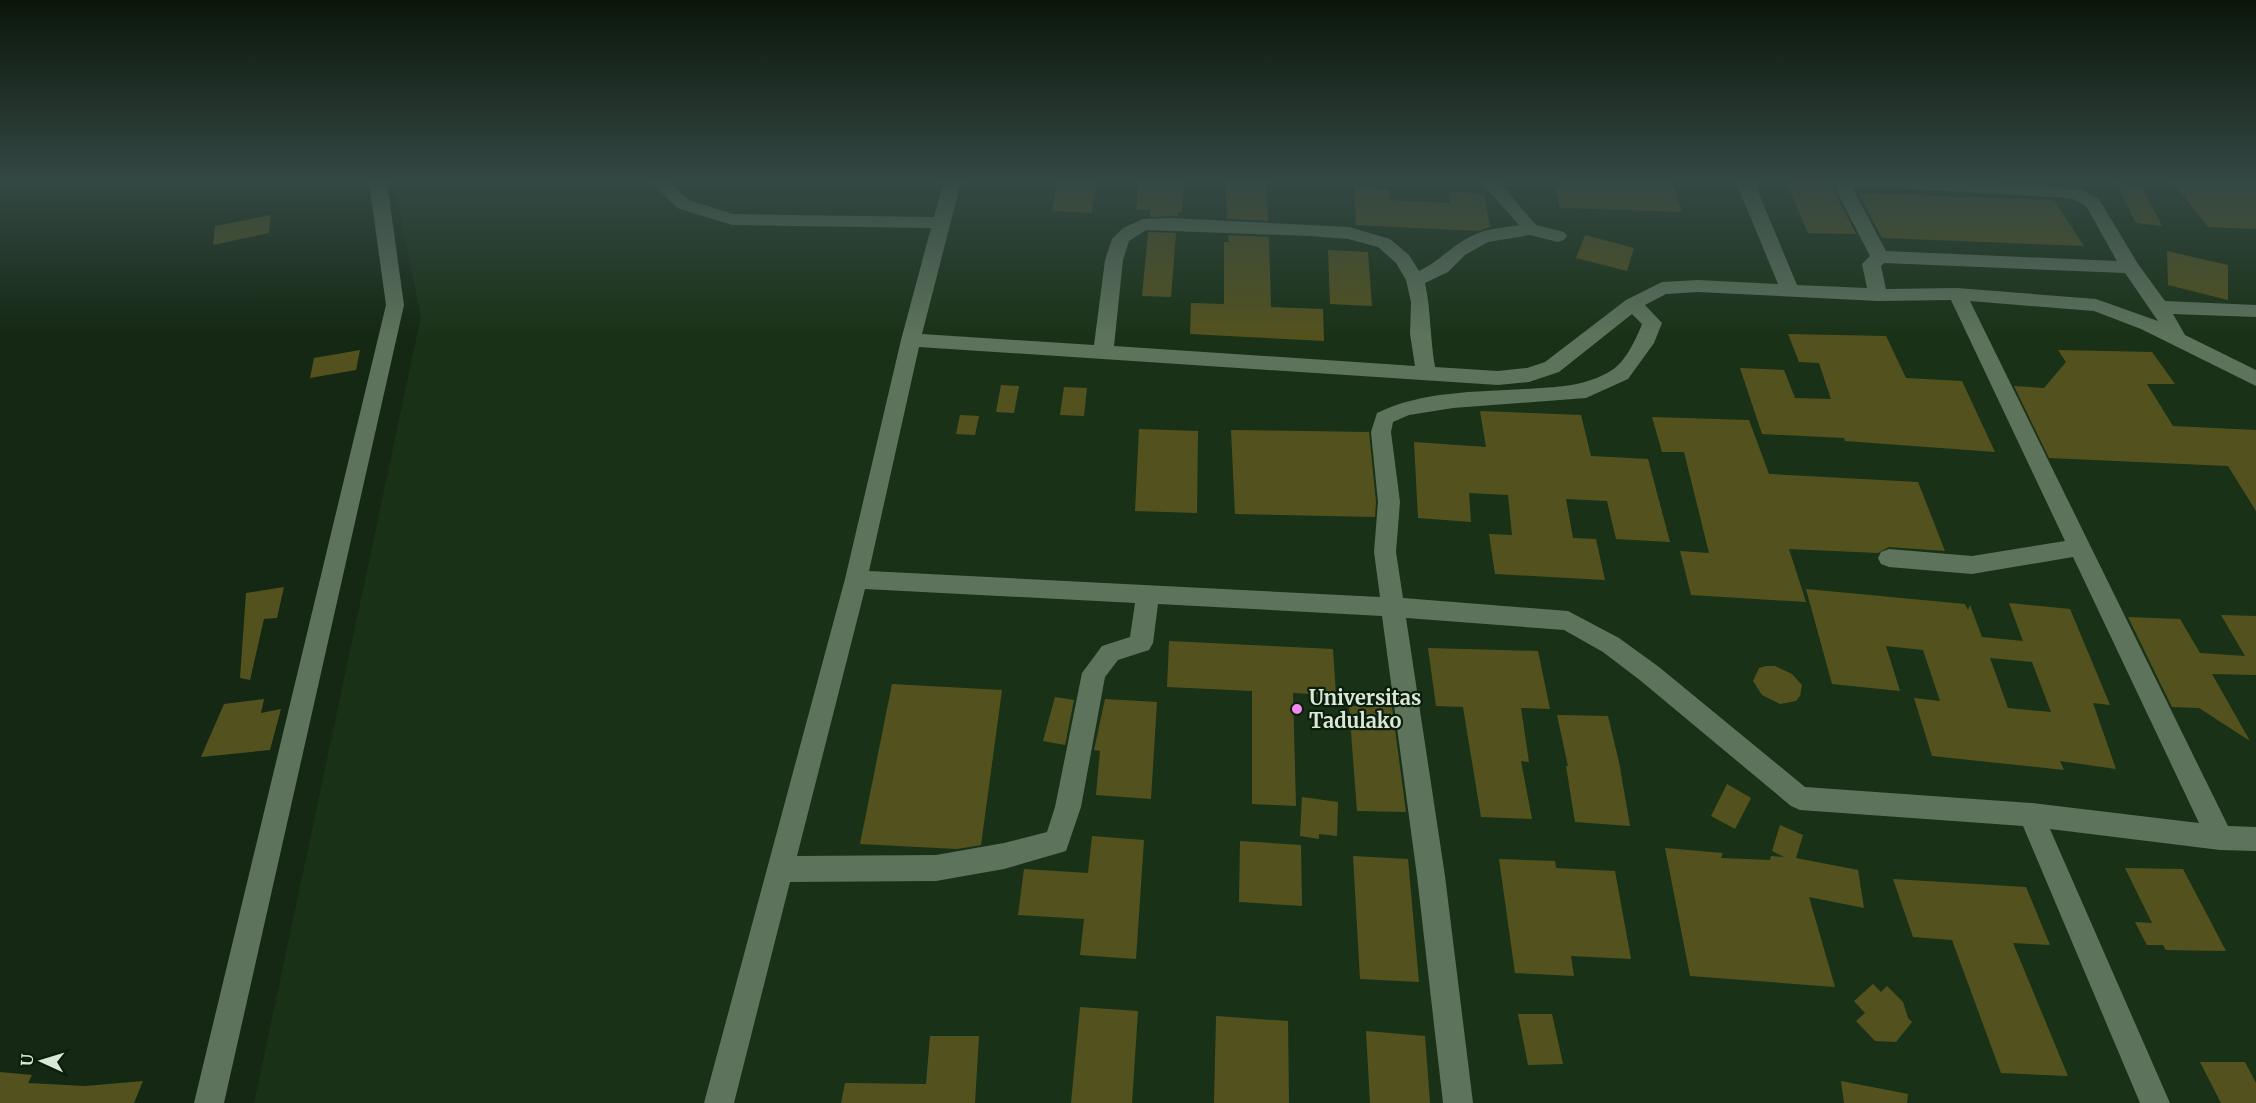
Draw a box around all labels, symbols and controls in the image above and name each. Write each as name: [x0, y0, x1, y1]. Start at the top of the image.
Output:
place label: Universitas Tadulako: [1309, 685, 1421, 733]
marker: Universitas Tadulako: [1290, 702, 1304, 716]
north arrow: [12, 1031, 72, 1091]
text: U: [17, 1053, 37, 1067]

